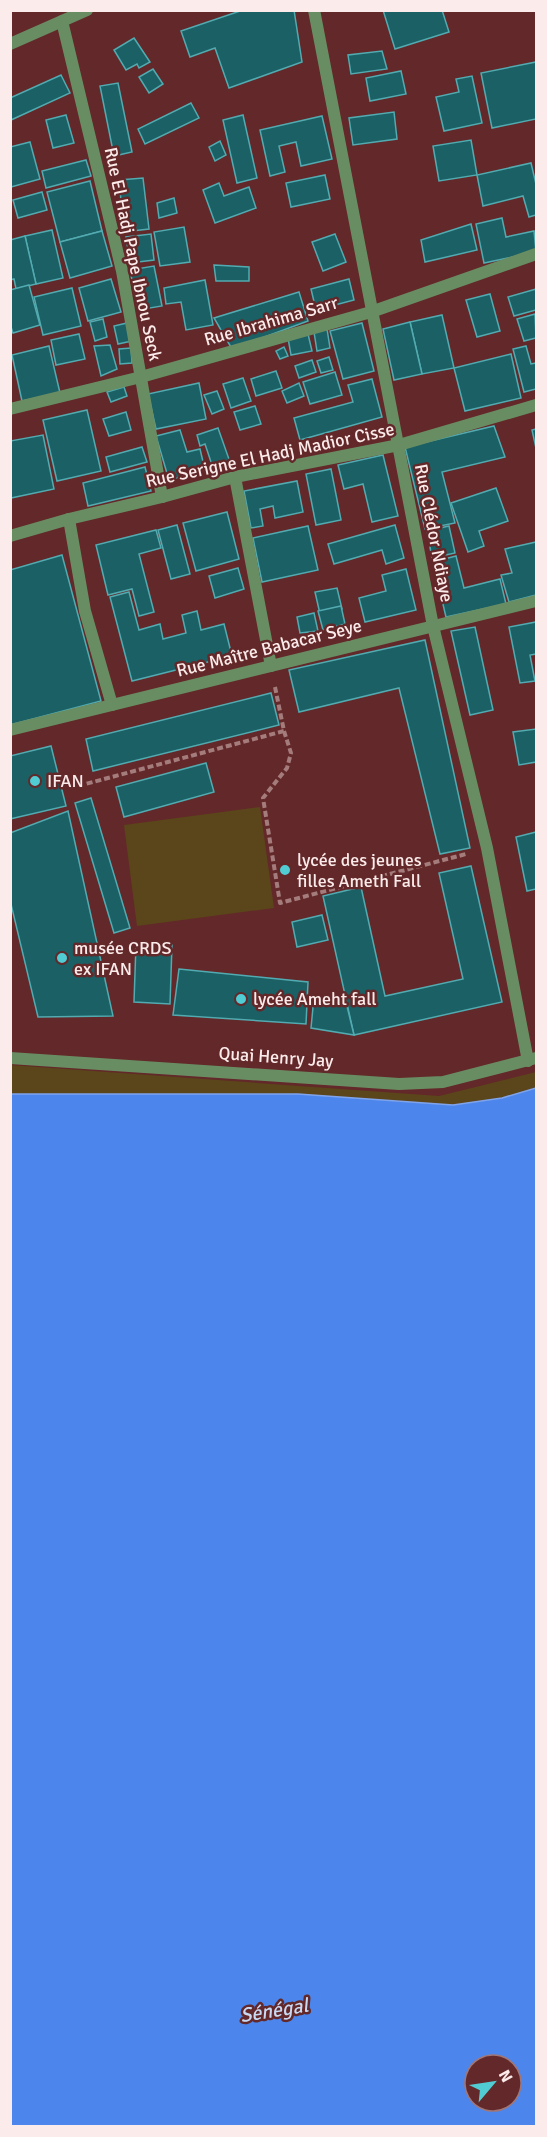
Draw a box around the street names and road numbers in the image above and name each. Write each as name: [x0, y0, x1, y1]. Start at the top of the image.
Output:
street label: Rue El Hadj Pape Ibnou Seck: [100, 145, 166, 363]
street label: Rue Ibrahima Sarr: [202, 291, 341, 351]
street label: Rue Serigne El Hadj Madior Cisse: [144, 418, 396, 492]
street label: Rue Clédor Ndiaye: [410, 462, 458, 604]
street label: Rue Maître Babacar Seye: [174, 614, 364, 682]
street label: Quai Henry Jay: [218, 1042, 335, 1072]

